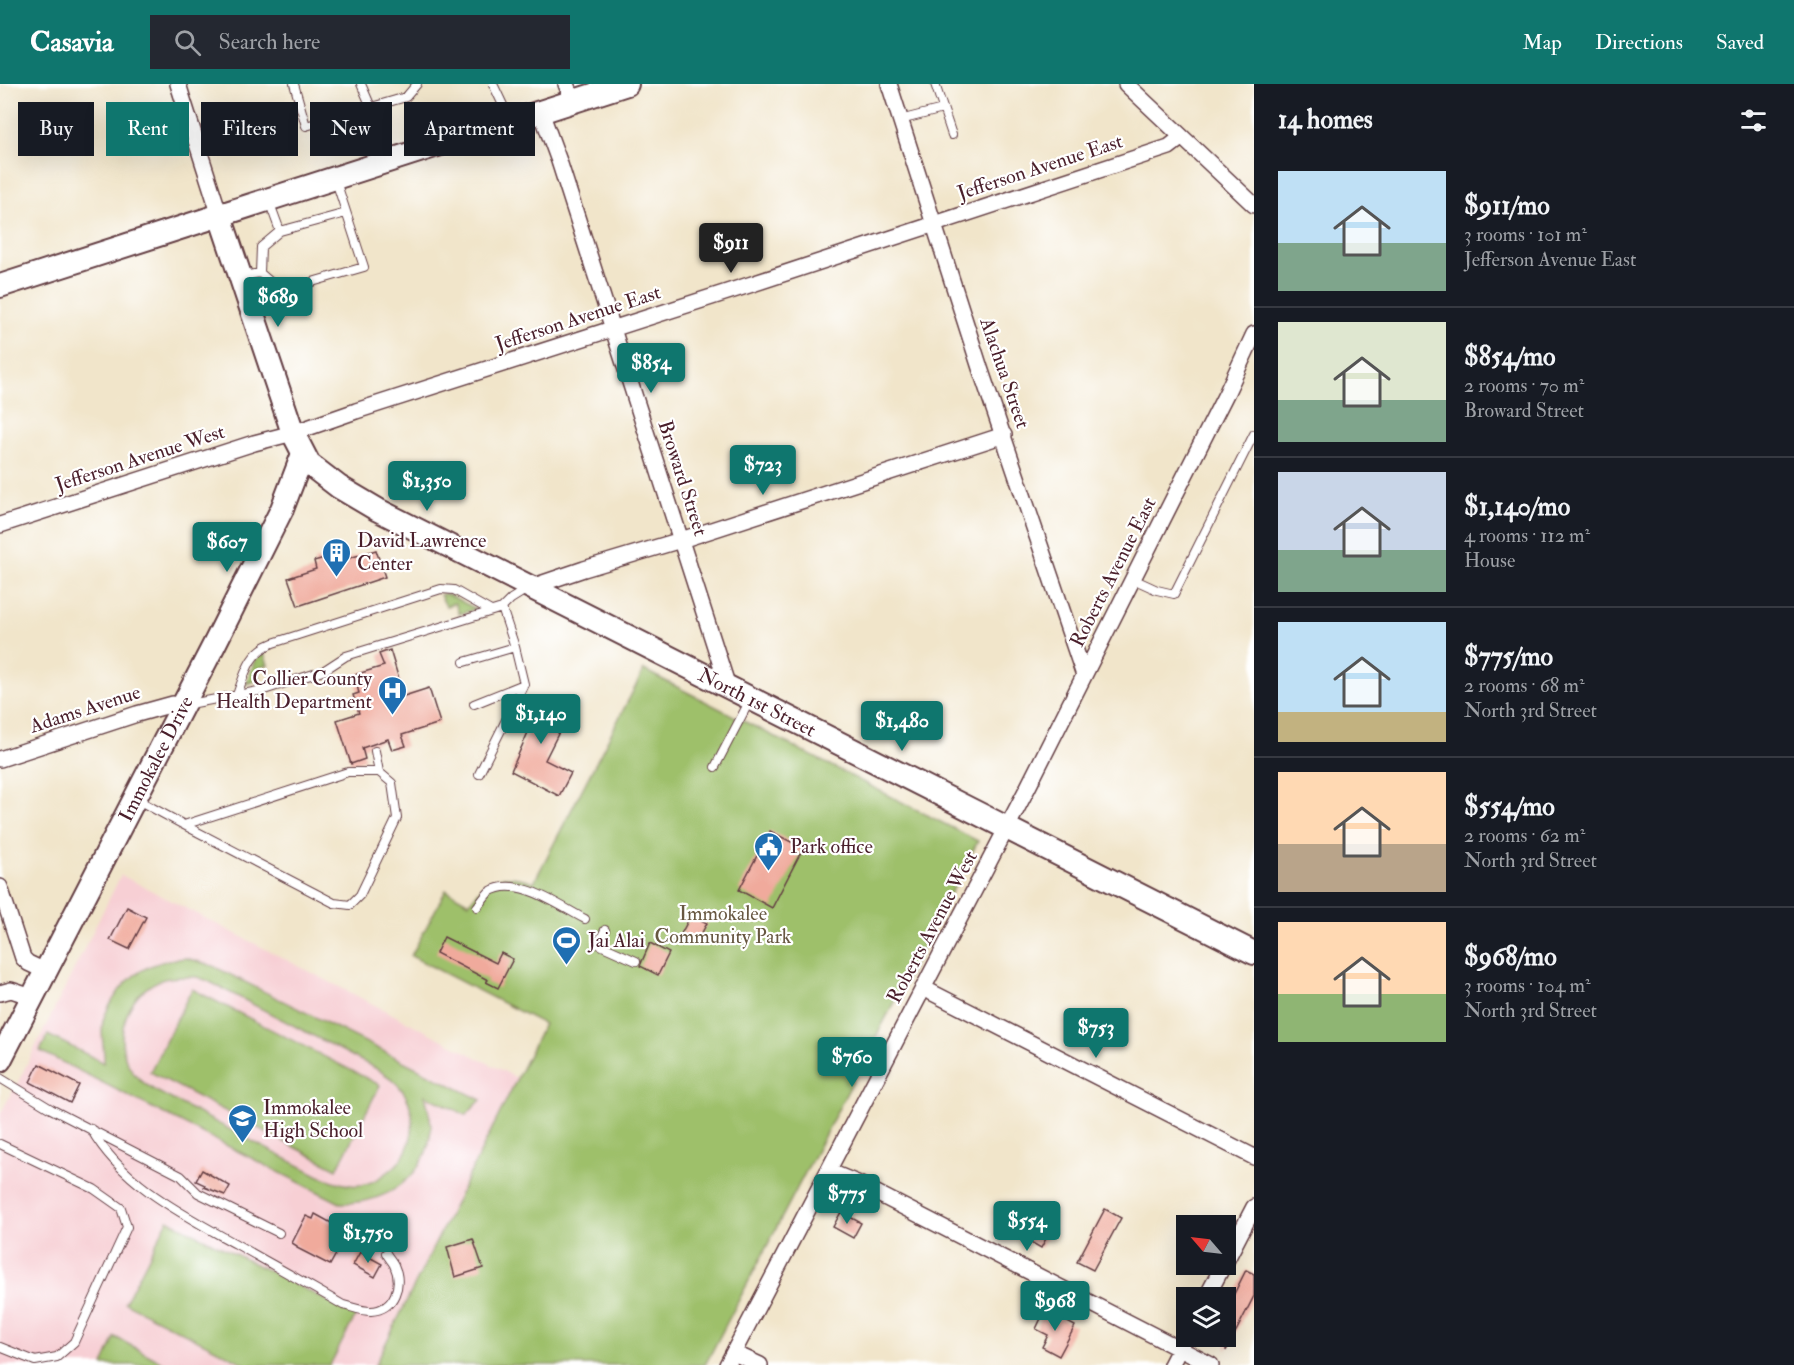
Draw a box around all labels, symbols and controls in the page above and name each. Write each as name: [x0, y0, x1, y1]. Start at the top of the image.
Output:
search box: [150, 15, 570, 69]
text: Casavia: [30, 25, 114, 60]
icon: search: [171, 26, 204, 59]
text: Search here: [219, 28, 320, 56]
text: Map: [1522, 29, 1562, 56]
text: Directions: [1595, 29, 1683, 56]
text: Saved: [1716, 29, 1764, 56]
chip: Buy: [18, 102, 94, 156]
chip: Rent: [106, 102, 189, 156]
chip: Filters: [201, 102, 298, 156]
chip: New: [310, 102, 392, 156]
chip: Apartment: [404, 102, 535, 156]
text: 14 homes: [1278, 104, 1373, 136]
icon: filters: [1737, 104, 1770, 137]
street label: Jefferson Avenue East: [953, 128, 1126, 206]
text: $911/mo: [1464, 190, 1550, 222]
icon: home: [1326, 195, 1398, 267]
text: 3 rooms · 101 m²: [1464, 222, 1587, 247]
pin: $911: [695, 223, 767, 274]
text: $911: [713, 230, 749, 255]
text: Jefferson Avenue East: [1464, 247, 1636, 272]
pin: $689: [242, 277, 314, 328]
street label: Jefferson Avenue East: [491, 279, 664, 357]
text: $689: [257, 284, 299, 309]
street label: Alachua Street: [974, 313, 1036, 432]
text: $854/mo: [1464, 341, 1556, 373]
pin: $854: [615, 343, 687, 394]
icon: home: [1326, 346, 1398, 418]
text: $854: [631, 350, 671, 375]
text: 2 rooms · 70 m²: [1464, 373, 1584, 398]
text: Broward Street: [1464, 398, 1584, 423]
street label: Broward Street: [653, 417, 714, 539]
street label: Jefferson Avenue West: [51, 419, 228, 497]
pin: $723: [727, 445, 799, 496]
text: $723: [744, 452, 782, 477]
pin: $1,350: [378, 461, 476, 512]
text: $1,350: [402, 468, 452, 493]
text: $1,140/mo: [1464, 491, 1570, 523]
street label: Roberts Avenue East: [1064, 492, 1162, 651]
icon: home: [1326, 496, 1398, 568]
pin: $607: [191, 522, 263, 573]
text: 4 rooms · 112 m²: [1464, 523, 1590, 548]
place label: David Lawrence Center: [357, 528, 486, 576]
text: $607: [207, 529, 247, 554]
building icon: David Lawrence Center: [320, 536, 352, 578]
text: House: [1464, 548, 1515, 573]
text: $775/mo: [1464, 641, 1553, 673]
icon: home: [1326, 646, 1398, 718]
street label: North 1st Street: [694, 662, 821, 742]
place label: Collier County Health Department: [216, 666, 373, 715]
text: 2 rooms · 68 m²: [1464, 673, 1585, 698]
hospital icon: Collier County Health Department: [377, 674, 409, 716]
street label: Adams Avenue: [25, 679, 144, 739]
street label: Immokalee Drive: [113, 692, 198, 826]
pin: $1,140: [492, 694, 590, 745]
text: North 3rd Street: [1464, 698, 1597, 723]
text: $1,140: [515, 701, 567, 726]
pin: $1,480: [853, 701, 951, 752]
text: $1,480: [875, 708, 929, 733]
text: $554/mo: [1464, 791, 1555, 823]
icon: home: [1326, 796, 1398, 868]
text: 2 rooms · 62 m²: [1464, 823, 1585, 848]
public building icon: Park office: [753, 830, 785, 872]
place label: Park office: [790, 834, 873, 859]
street label: Roberts Avenue West: [881, 846, 983, 1008]
text: North 3rd Street: [1464, 848, 1597, 873]
park label: Immokalee Community Park: [655, 901, 792, 949]
sports icon: Jai Alai: [551, 924, 583, 966]
place label: Jai Alai: [587, 928, 645, 953]
text: $968/mo: [1464, 941, 1557, 973]
icon: home: [1326, 946, 1398, 1018]
text: 3 rooms · 104 m²: [1464, 973, 1591, 998]
text: North 3rd Street: [1464, 998, 1597, 1023]
pin: $753: [1060, 1008, 1132, 1059]
text: $753: [1078, 1015, 1114, 1040]
pin: $760: [816, 1037, 888, 1088]
text: $760: [832, 1044, 872, 1069]
place label: Immokalee High School: [263, 1095, 363, 1143]
school or university icon: Immokalee High School: [226, 1102, 258, 1144]
pin: $775: [811, 1174, 883, 1225]
text: $775: [828, 1181, 866, 1206]
pin: $554: [991, 1201, 1063, 1252]
text: $554: [1007, 1208, 1047, 1233]
pin: $1,750: [319, 1213, 417, 1264]
north arrow: [1176, 1215, 1236, 1275]
map controls: [1176, 1215, 1236, 1347]
text: $1,750: [343, 1220, 393, 1245]
pin: $968: [1019, 1281, 1091, 1332]
button: layers: [1176, 1287, 1236, 1347]
text: $968: [1034, 1288, 1076, 1313]

